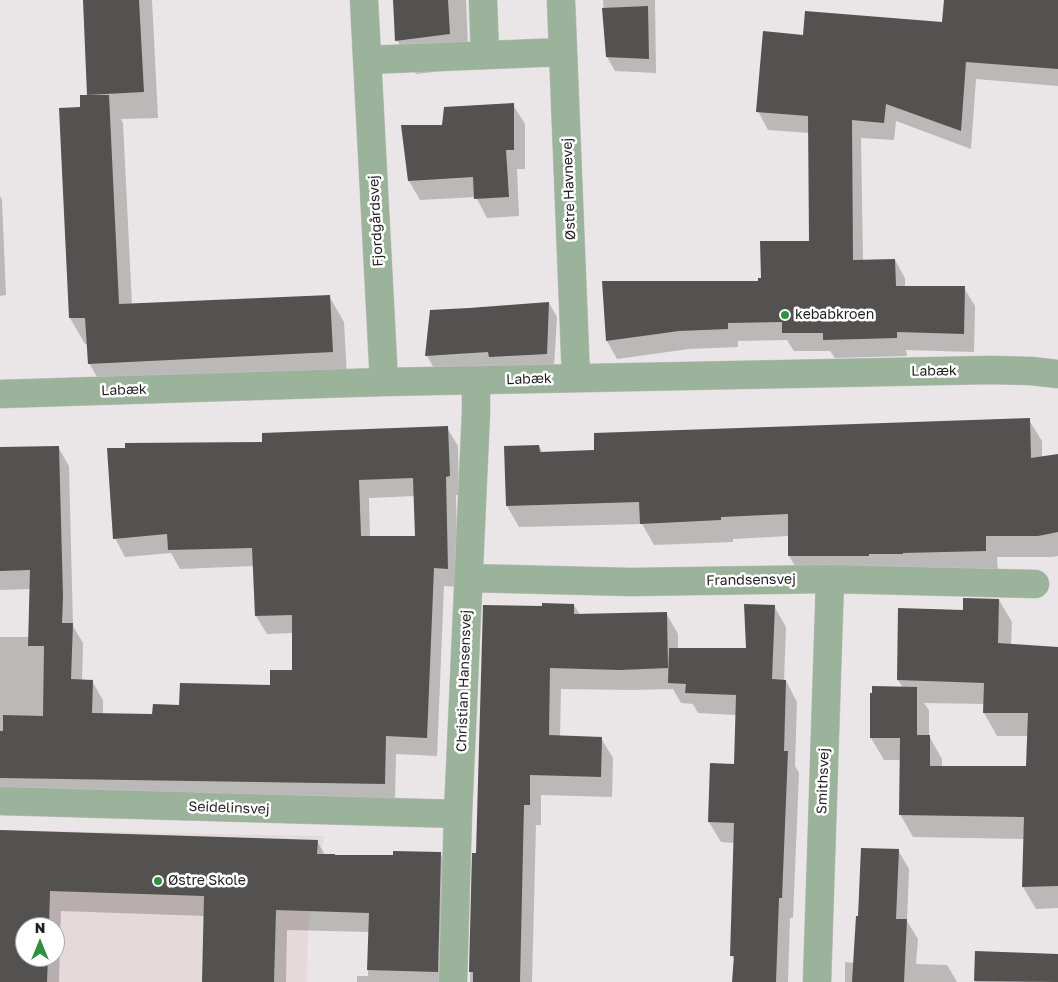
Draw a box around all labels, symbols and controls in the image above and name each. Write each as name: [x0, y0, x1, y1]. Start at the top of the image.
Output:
street label: Østre Havnevej: [559, 138, 579, 240]
street label: Fjordgårdsvej: [365, 175, 387, 267]
place label: kebabkroen: [795, 307, 874, 323]
marker: kebabkroen: [779, 309, 791, 321]
street label: Labæk: [911, 362, 957, 380]
street label: Labæk: [506, 370, 552, 388]
street label: Labæk: [101, 381, 147, 399]
street label: Frandsensvej: [706, 571, 796, 589]
street label: Christian Hansensvej: [453, 610, 475, 752]
street label: Smithsvej: [813, 748, 833, 814]
street label: Seidelinsvej: [188, 798, 270, 818]
place label: Østre Skole: [168, 873, 246, 889]
marker: Østre Skole: [152, 875, 164, 887]
north arrow: [15, 917, 65, 967]
text: N: [35, 919, 45, 936]

